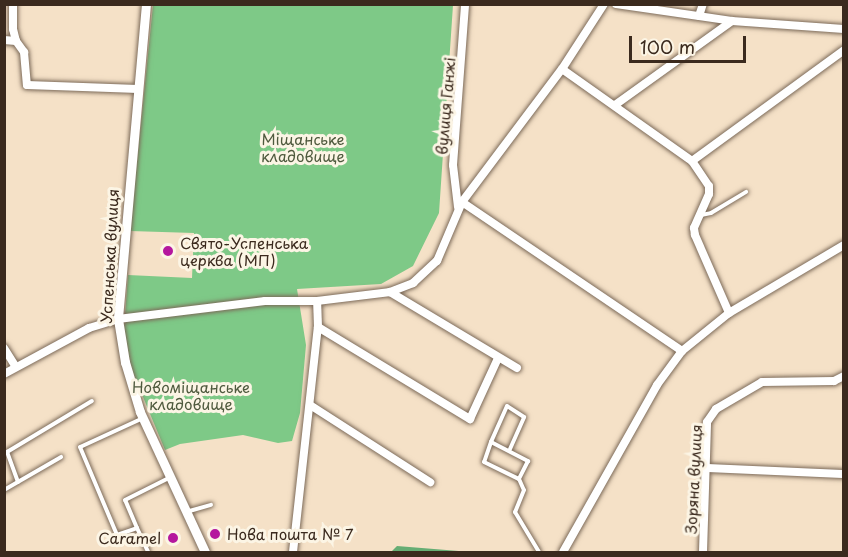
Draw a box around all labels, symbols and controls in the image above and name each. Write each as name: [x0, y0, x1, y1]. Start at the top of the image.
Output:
scale bar: [632, 24, 749, 62]
text: 100 m: [640, 33, 695, 60]
street label: вулиця Ганжі: [432, 56, 458, 156]
park label: Міщанське кладовище: [261, 129, 345, 164]
street label: Успенська вулиця: [96, 188, 122, 324]
place label: Свято-Успенська церква (МП): [180, 233, 308, 268]
marker: Свято-Успенська церква (МП): [161, 244, 175, 258]
park label: Новоміщанське кладовище: [132, 377, 250, 412]
street label: Зоряна вулиця: [681, 423, 705, 535]
place label: Нова пошта № 7: [227, 525, 354, 543]
marker: Нова пошта № 7: [208, 527, 222, 541]
place label: Caramel: [98, 529, 161, 547]
marker: Caramel: [166, 531, 180, 545]

